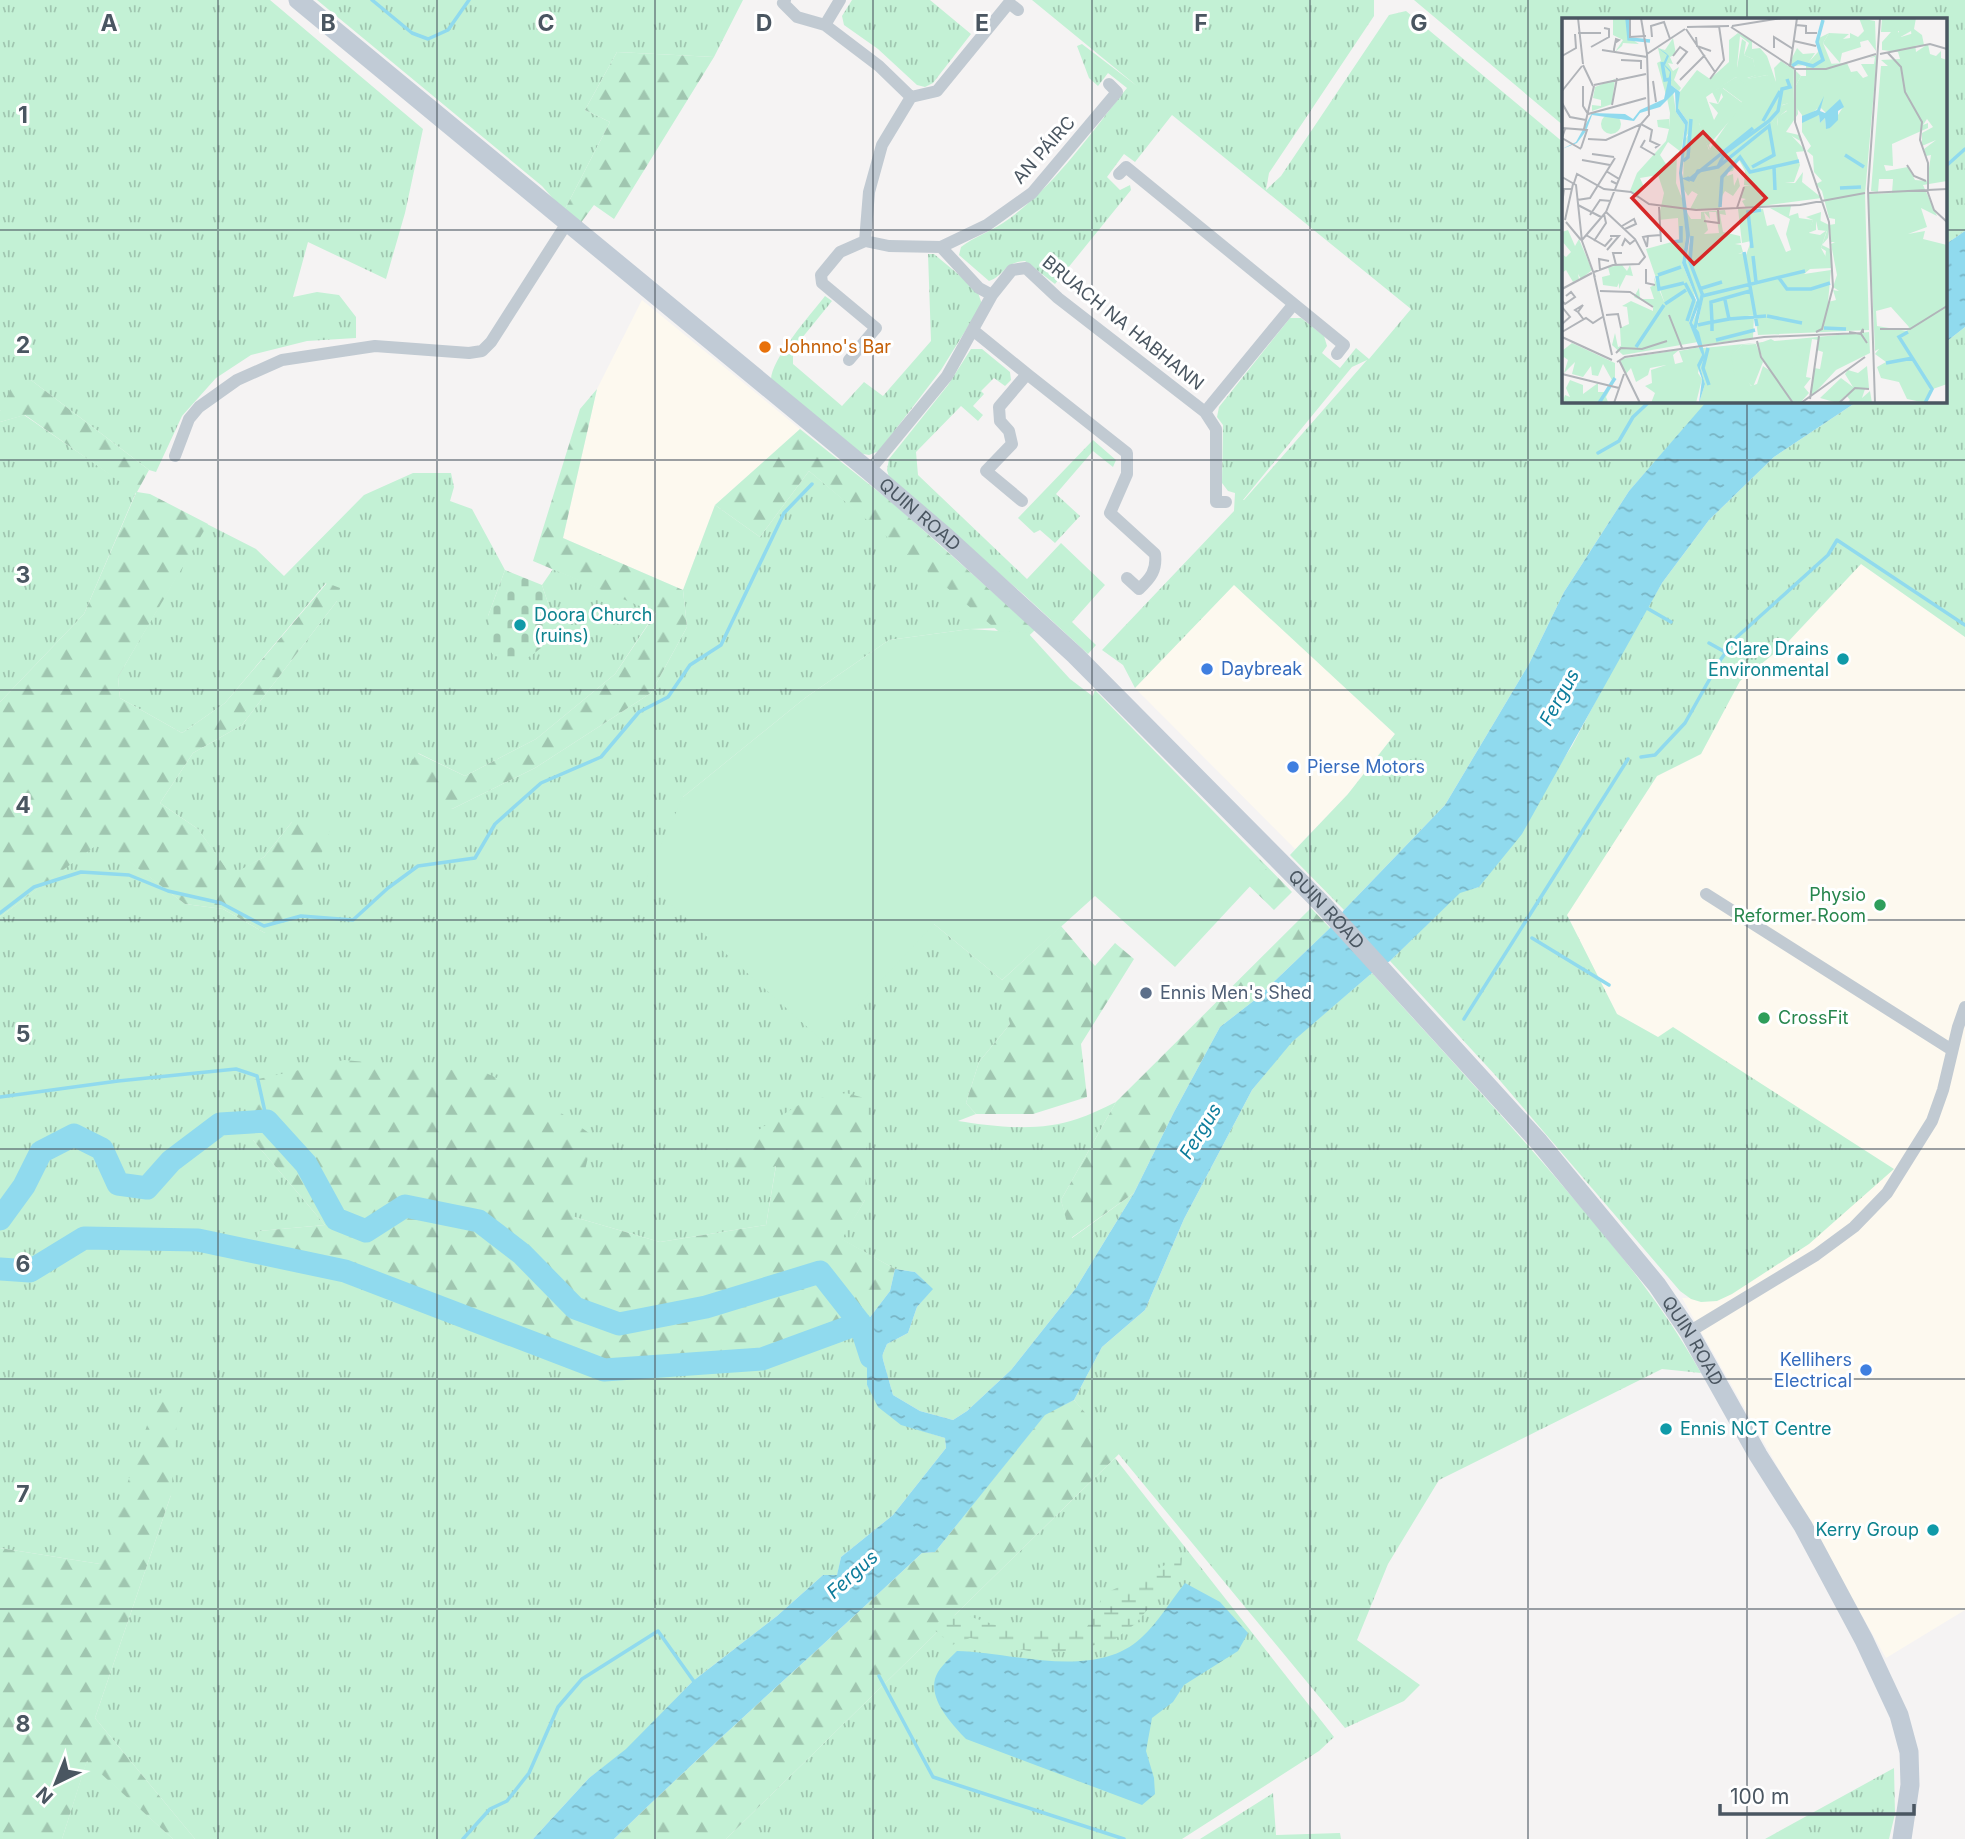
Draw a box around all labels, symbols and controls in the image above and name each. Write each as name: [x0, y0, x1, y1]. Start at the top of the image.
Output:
text: A: [100, 9, 118, 37]
text: B: [320, 9, 336, 37]
text: C: [537, 9, 555, 37]
text: D: [756, 9, 772, 37]
text: E: [975, 9, 989, 37]
text: F: [1194, 9, 1208, 37]
text: G: [1410, 9, 1428, 37]
inset map: [1562, 18, 1948, 402]
text: 1: [18, 101, 28, 129]
street label: AN PÁIRC: [1007, 111, 1079, 188]
street label: BRUACH NA HABHANN: [1038, 251, 1208, 394]
text: 2: [16, 331, 30, 359]
place label: Johnno's Bar: [779, 336, 891, 357]
marker: Johnno's Bar: [757, 339, 773, 355]
street label: QUIN ROAD: [875, 473, 965, 555]
text: 3: [16, 561, 30, 589]
place label: Doora Church (ruins): [534, 604, 652, 646]
marker: Doora Church (ruins): [512, 617, 528, 633]
place label: Clare Drains Environmental: [1708, 638, 1829, 680]
marker: Clare Drains Environmental: [1835, 651, 1851, 667]
place label: Daybreak: [1221, 658, 1302, 679]
marker: Daybreak: [1199, 661, 1215, 677]
water label: Fergus: [1535, 665, 1584, 730]
place label: Pierse Motors: [1307, 756, 1425, 777]
marker: Pierse Motors: [1285, 759, 1301, 775]
text: 4: [15, 791, 31, 819]
street label: QUIN ROAD: [1284, 865, 1369, 953]
place label: Physio Reformer Room: [1733, 884, 1866, 926]
marker: Physio Reformer Room: [1872, 897, 1888, 913]
place label: Ennis Men's Shed: [1160, 982, 1312, 1003]
marker: Ennis Men's Shed: [1138, 985, 1154, 1001]
place label: CrossFit: [1778, 1007, 1848, 1028]
marker: CrossFit: [1756, 1010, 1772, 1026]
text: 5: [16, 1020, 30, 1048]
water label: Fergus: [1174, 1099, 1226, 1163]
text: 6: [16, 1250, 30, 1278]
street label: QUIN ROAD: [1658, 1292, 1728, 1389]
place label: Kellihers Electrical: [1774, 1349, 1852, 1391]
marker: Kellihers Electrical: [1858, 1362, 1874, 1378]
place label: Ennis NCT Centre: [1680, 1418, 1832, 1439]
marker: Ennis NCT Centre: [1658, 1421, 1674, 1437]
text: 7: [16, 1480, 30, 1508]
place label: Kerry Group: [1815, 1519, 1919, 1540]
marker: Kerry Group: [1925, 1522, 1941, 1538]
water label: Fergus: [822, 1545, 883, 1603]
text: 8: [16, 1710, 30, 1738]
north arrow: [21, 1748, 91, 1818]
scale bar: [1720, 1772, 1914, 1816]
text: N: [32, 1782, 58, 1808]
text: 100 m: [1730, 1784, 1789, 1809]

